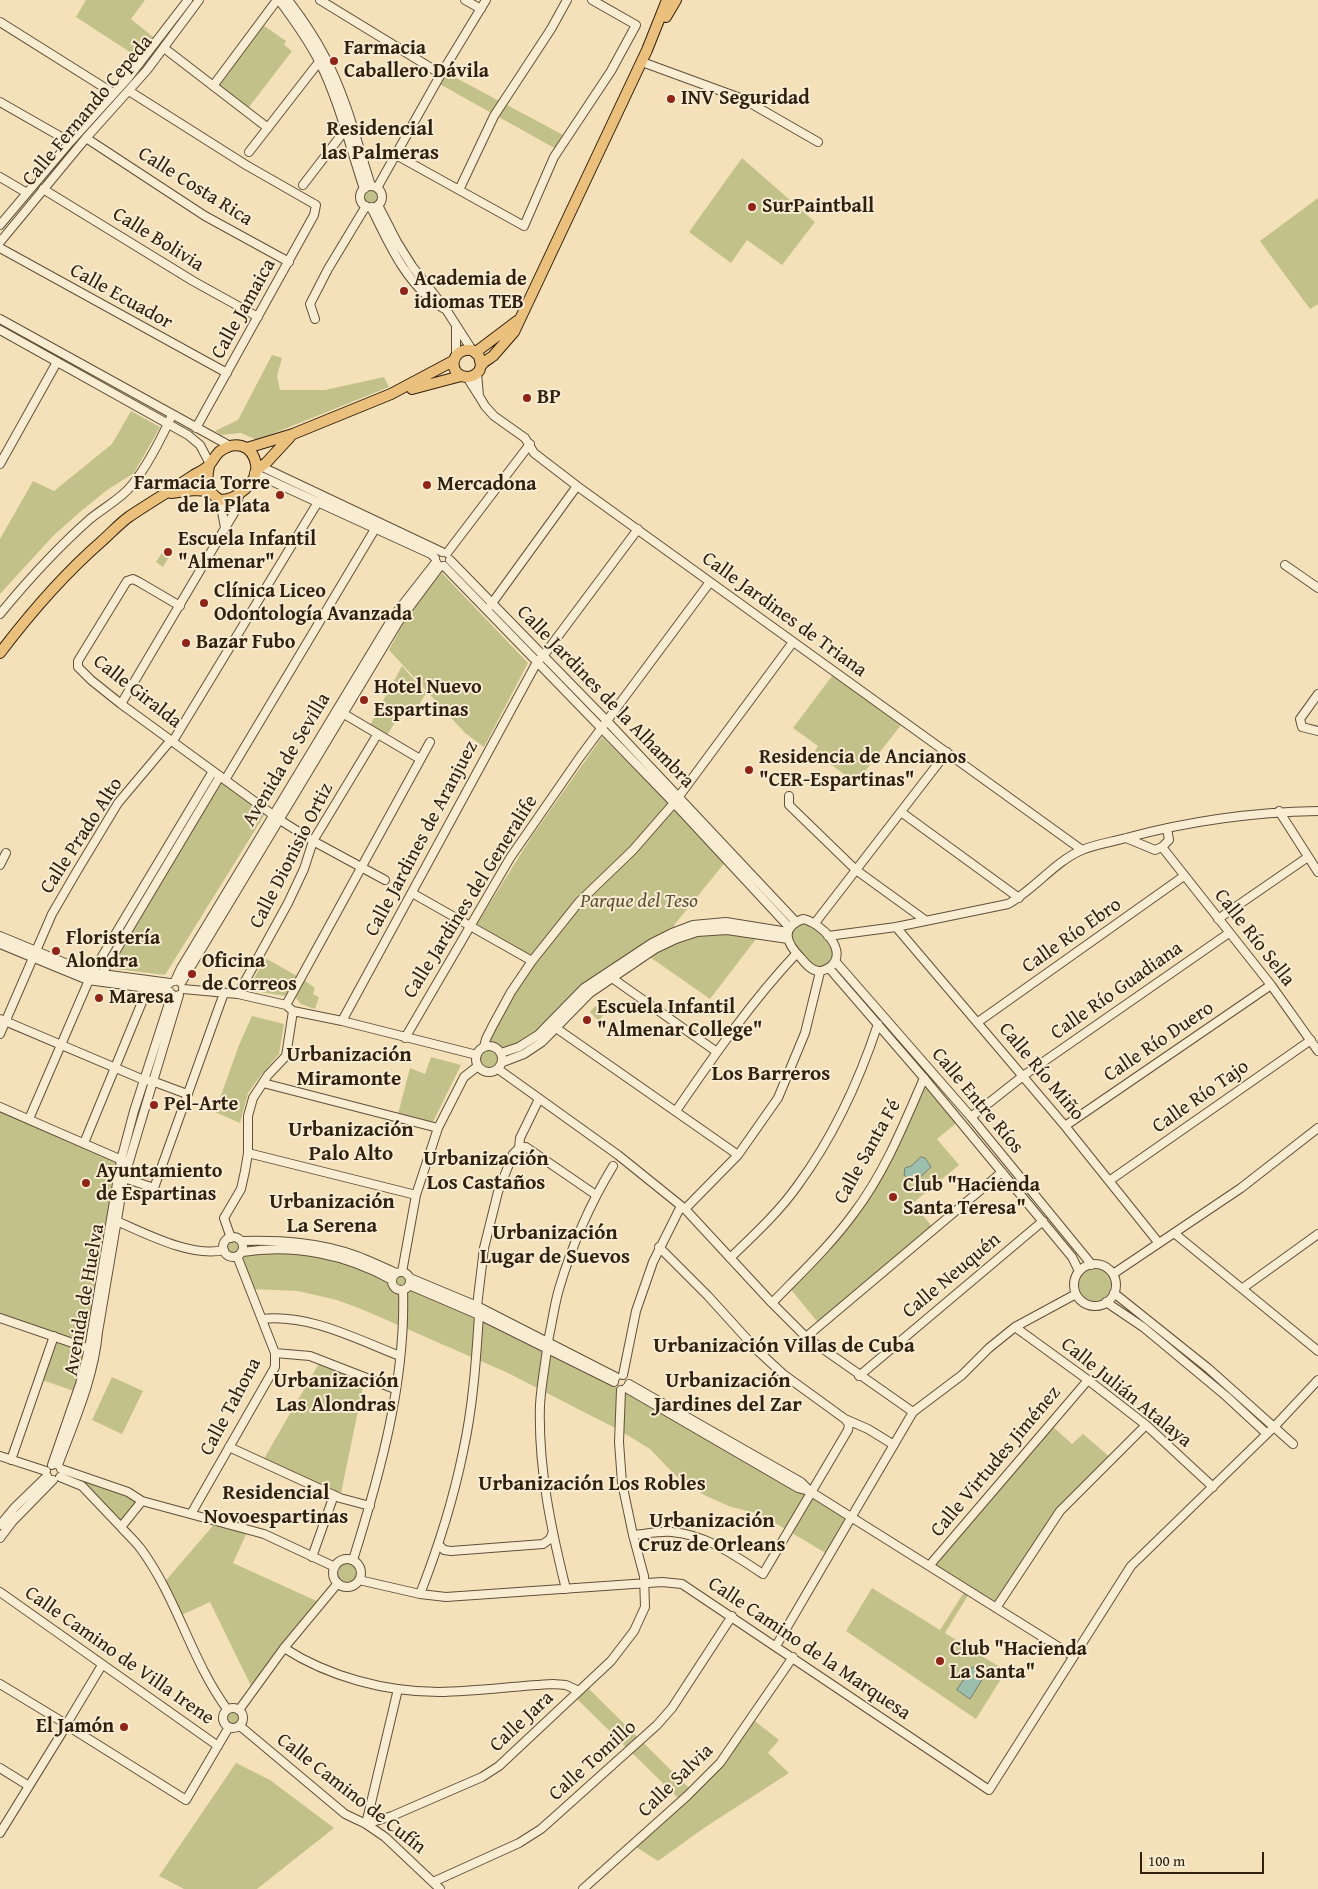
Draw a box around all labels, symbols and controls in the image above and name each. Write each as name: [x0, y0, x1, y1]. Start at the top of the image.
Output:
street label: Calle Fernando Cepeda: [18, 31, 158, 191]
place label: Farmacia Caballero Dávila: [344, 37, 489, 84]
marker: Farmacia Caballero Dávila: [328, 55, 340, 67]
place label: INV Seguridad: [681, 87, 810, 111]
marker: INV Seguridad: [665, 93, 677, 105]
district label: Residencial las Palmeras: [321, 117, 439, 167]
street label: Calle Costa Rica: [133, 142, 257, 232]
place label: SurPaintball: [762, 195, 874, 219]
marker: SurPaintball: [746, 201, 758, 213]
street label: Calle Bolivia: [108, 202, 208, 278]
street label: Calle Jamaica: [207, 255, 281, 363]
street label: Calle Ecuador: [65, 259, 177, 335]
place label: Academia de idiomas TEB: [414, 268, 527, 315]
marker: Academia de idiomas TEB: [398, 285, 410, 297]
place label: BP: [537, 386, 561, 410]
marker: BP: [521, 392, 533, 404]
place label: Farmacia Torre de la Plata: [134, 472, 270, 519]
place label: Mercadona: [437, 473, 537, 497]
marker: Mercadona: [421, 479, 433, 491]
marker: Farmacia Torre de la Plata: [274, 489, 286, 501]
place label: Escuela Infantil "Almenar": [178, 528, 316, 575]
marker: Escuela Infantil "Almenar": [162, 546, 174, 558]
street label: Calle Jardines de Triana: [697, 547, 871, 683]
place label: Clínica Liceo Odontología Avanzada: [214, 580, 412, 627]
marker: Clínica Liceo Odontología Avanzada: [198, 597, 210, 609]
street label: Calle Jardines de la Alhambra: [511, 601, 699, 793]
place label: Bazar Fubo: [196, 631, 295, 655]
marker: Bazar Fubo: [180, 637, 192, 649]
street label: Calle Giralda: [88, 650, 186, 734]
place label: Hotel Nuevo Espartinas: [374, 676, 482, 723]
street label: Avenida de Sevilla: [238, 689, 336, 831]
marker: Hotel Nuevo Espartinas: [358, 694, 370, 706]
street label: Calle Jardines de Aranjuez: [360, 737, 484, 941]
place label: Residencia de Ancianos "CER-Espartinas": [759, 746, 966, 793]
marker: Residencia de Ancianos "CER-Espartinas": [743, 764, 755, 776]
street label: Calle Prado Alto: [35, 773, 129, 899]
street label: Calle Dionisio Ortiz: [245, 779, 339, 933]
street label: Calle Jardines del Generalife: [399, 791, 543, 1003]
street label: Calle Río Sella: [1209, 885, 1299, 991]
park label: Parque del Teso: [580, 890, 698, 914]
street label: Calle Río Ebro: [1018, 893, 1126, 979]
place label: Floristería Alondra: [66, 927, 160, 974]
street label: Calle Río Guadiana: [1046, 937, 1188, 1045]
marker: Floristería Alondra: [50, 945, 62, 957]
place label: Oficina de Correos: [202, 950, 297, 997]
marker: Oficina de Correos: [186, 968, 198, 980]
place label: Maresa: [109, 986, 174, 1010]
marker: Maresa: [93, 992, 105, 1004]
place label: Escuela Infantil "Almenar College": [597, 996, 762, 1043]
street label: Calle Río Duero: [1099, 996, 1219, 1088]
marker: Escuela Infantil "Almenar College": [581, 1014, 593, 1026]
street label: Calle Río Miño: [993, 1018, 1089, 1126]
district label: Urbanización Miramonte: [286, 1043, 412, 1093]
street label: Calle Entre Ríos: [926, 1043, 1028, 1159]
street label: Calle Río Tajo: [1148, 1055, 1254, 1139]
district label: Los Barreros: [712, 1062, 830, 1088]
place label: Pel-Arte: [164, 1093, 238, 1117]
street label: Calle Santa Fé: [829, 1096, 907, 1208]
marker: Pel-Arte: [148, 1099, 160, 1111]
district label: Urbanización Palo Alto: [288, 1118, 414, 1168]
district label: Urbanización Los Castaños: [423, 1147, 549, 1197]
place label: Ayuntamiento de Espartinas: [96, 1160, 222, 1207]
place label: Club "Hacienda Santa Teresa": [903, 1174, 1040, 1221]
marker: Ayuntamiento de Espartinas: [80, 1177, 92, 1189]
district label: Urbanización La Serena: [269, 1190, 395, 1240]
marker: Club "Hacienda Santa Teresa": [887, 1191, 899, 1203]
district label: Urbanización Lugar de Suevos: [480, 1221, 630, 1271]
street label: Avenida de Huelva: [60, 1222, 110, 1378]
street label: Calle Neuquén: [898, 1228, 1006, 1324]
street label: Calle Julián Atalaya: [1056, 1333, 1196, 1453]
district label: Urbanización Villas de Cuba: [653, 1334, 915, 1360]
street label: Calle Tahona: [195, 1354, 267, 1460]
district label: Urbanización Las Alondras: [273, 1369, 399, 1419]
district label: Urbanización Jardines del Zar: [654, 1369, 802, 1419]
street label: Calle Virtudes Jiménez: [926, 1382, 1066, 1542]
district label: Urbanización Los Robles: [478, 1472, 706, 1498]
district label: Residencial Novoespartinas: [204, 1481, 348, 1531]
district label: Urbanización Cruz de Orleans: [638, 1509, 786, 1559]
street label: Calle Camino de la Marquesa: [703, 1572, 915, 1726]
street label: Calle Camino de Villa Irene: [20, 1581, 218, 1731]
place label: Club "Hacienda La Santa": [950, 1638, 1087, 1685]
marker: Club "Hacienda La Santa": [934, 1655, 946, 1667]
street label: Calle Jara: [485, 1686, 559, 1758]
place label: El Jamón: [36, 1715, 114, 1739]
street label: Calle Tomillo: [544, 1715, 642, 1807]
marker: El Jamón: [118, 1721, 130, 1733]
street label: Calle Camino de Cufín: [272, 1728, 430, 1860]
street label: Calle Salvia: [633, 1739, 719, 1823]
scale bar: [1143, 1842, 1267, 1874]
text: 100 m: [1148, 1850, 1185, 1871]

